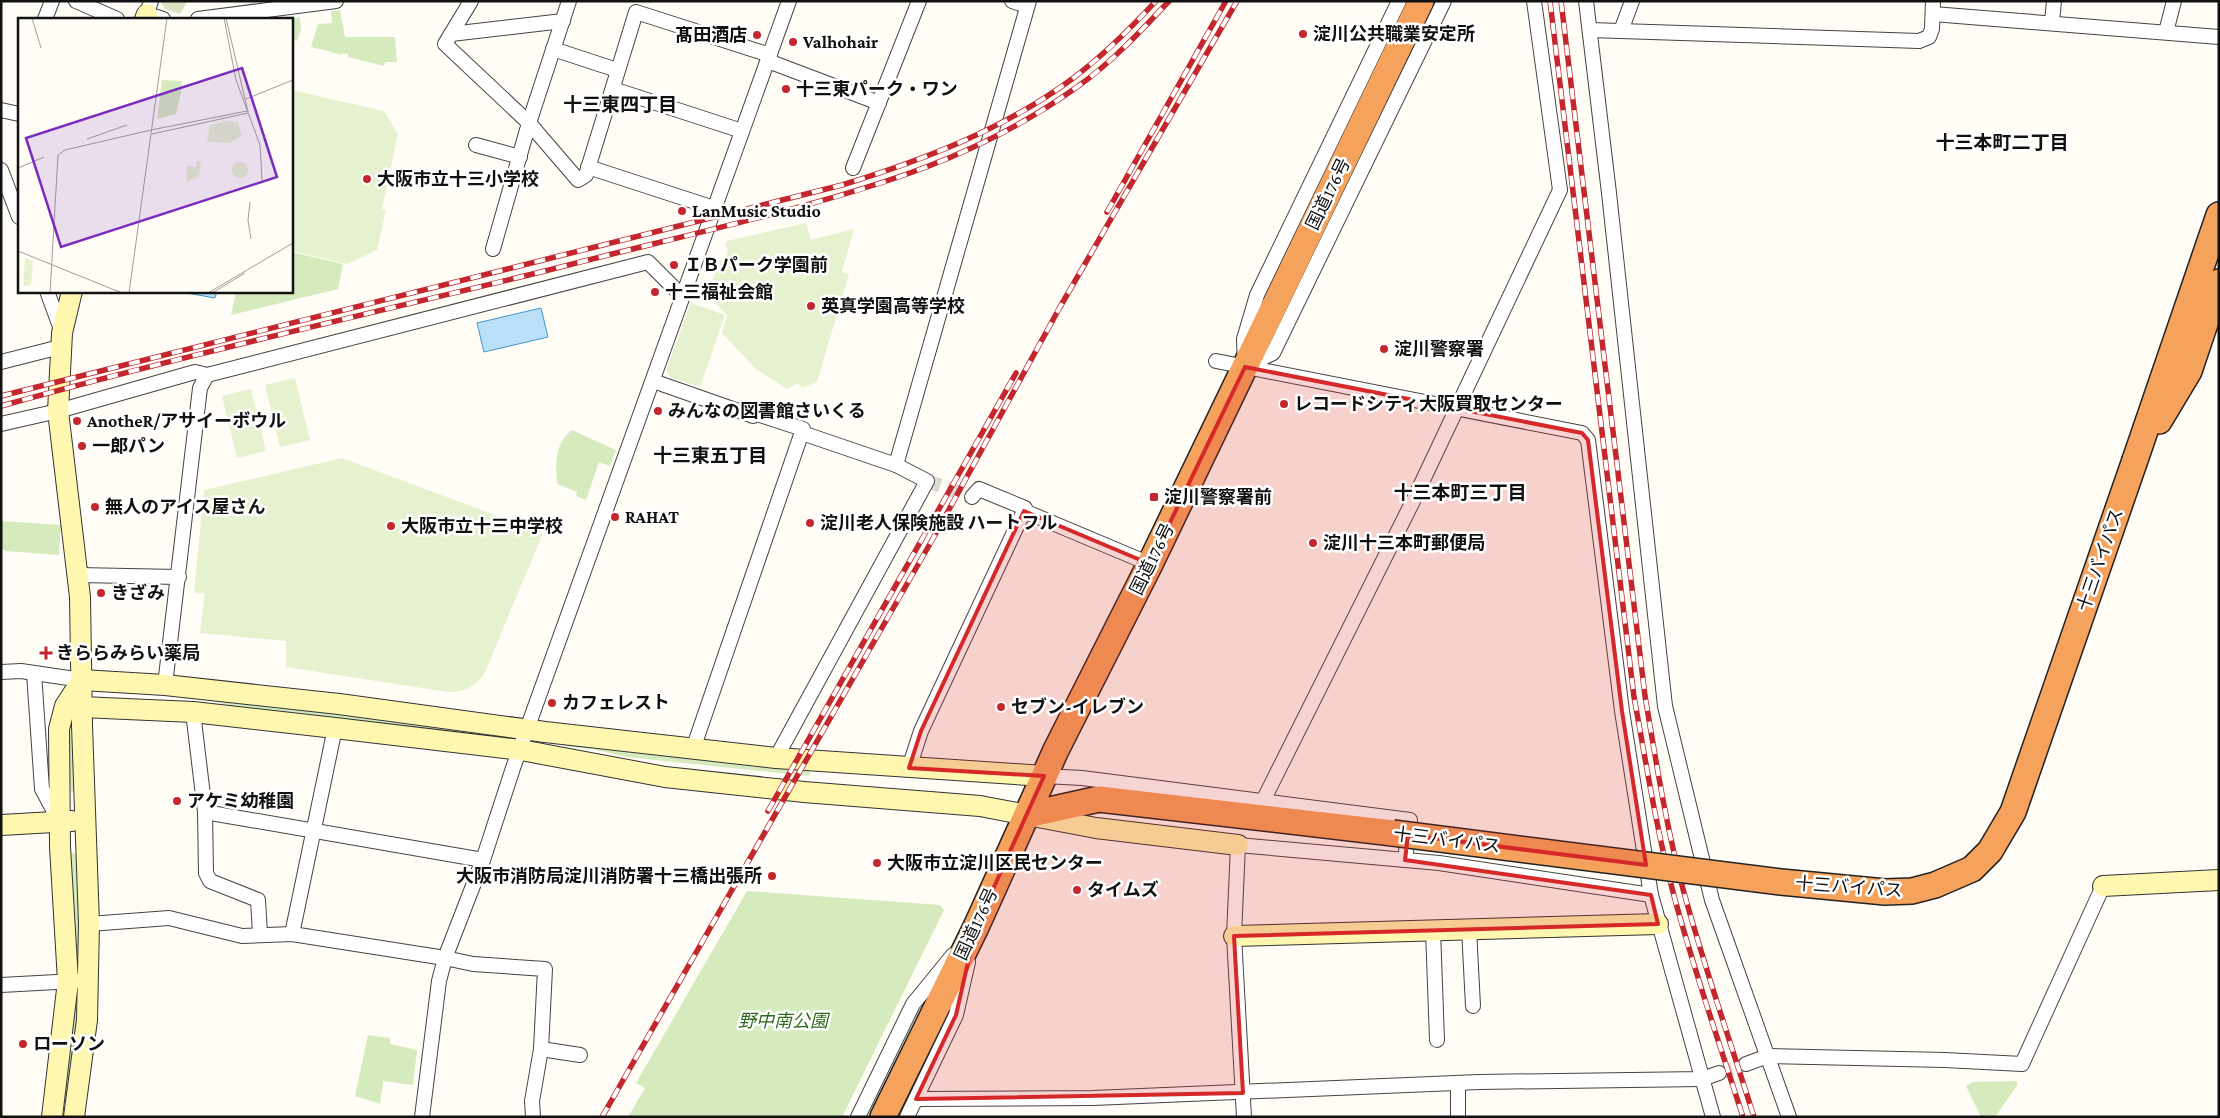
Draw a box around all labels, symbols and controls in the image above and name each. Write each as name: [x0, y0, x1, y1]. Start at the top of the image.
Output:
inset map: [18, 18, 292, 292]
place label: 淀川公共職業安定所: [1313, 24, 1475, 44]
place label: 髙田酒店: [675, 25, 747, 45]
marker: 淀川公共職業安定所: [1297, 28, 1309, 40]
marker: 髙田酒店: [751, 29, 763, 41]
place label: Valhohair: [802, 32, 878, 52]
marker: Valhohair: [787, 36, 799, 48]
place label: 十三東パーク・ワン: [796, 79, 958, 99]
marker: 十三東パーク・ワン: [780, 83, 792, 95]
district label: 十三東四丁目: [563, 94, 677, 115]
district label: 十三本町二丁目: [1935, 132, 2069, 153]
street label: 国道176号: [1302, 155, 1354, 233]
place label: 大阪市立十三小学校: [377, 169, 539, 189]
marker: 大阪市立十三小学校: [361, 173, 373, 185]
place label: LanMusic Studio: [692, 201, 821, 221]
marker: LanMusic Studio: [676, 205, 688, 217]
place label: ＩＢパーク学園前: [684, 255, 828, 275]
marker: ＩＢパーク学園前: [668, 259, 680, 271]
place label: 十三福祉会館: [665, 282, 773, 302]
marker: 十三福祉会館: [649, 286, 661, 298]
place label: 英真学園高等学校: [821, 296, 965, 316]
marker: 英真学園高等学校: [805, 300, 817, 312]
place label: 淀川警察署: [1394, 339, 1484, 359]
marker: 淀川警察署: [1378, 343, 1390, 355]
place label: レコードシティ大阪買取センター: [1294, 394, 1563, 414]
marker: レコードシティ大阪買取センター: [1278, 398, 1290, 410]
place label: みんなの図書館さいくる: [668, 401, 866, 421]
marker: みんなの図書館さいくる: [652, 405, 664, 417]
place label: AnotheR/アサイーボウル: [86, 411, 286, 431]
marker: AnotheR/アサイーボウル: [71, 415, 83, 427]
place label: 一郎パン: [92, 436, 165, 456]
marker: 一郎パン: [76, 440, 88, 452]
district label: 十三東五丁目: [653, 445, 767, 466]
district label: 十三本町三丁目: [1393, 482, 1527, 503]
place label: 淀川警察署前: [1164, 487, 1272, 507]
marker: 淀川警察署前: [1148, 491, 1160, 503]
place label: 無人のアイス屋さん: [105, 497, 266, 517]
marker: 無人のアイス屋さん: [89, 501, 101, 513]
street label: 十三バイパス: [2073, 506, 2127, 614]
place label: RAHAT: [625, 507, 679, 527]
marker: RAHAT: [609, 511, 621, 523]
place label: 淀川老人保険施設 ハートフル: [820, 513, 1057, 533]
place label: 大阪市立十三中学校: [401, 516, 563, 536]
marker: 淀川老人保険施設 ハートフル: [804, 517, 816, 529]
marker: 大阪市立十三中学校: [385, 520, 397, 532]
street label: 国道176号: [1126, 520, 1178, 598]
place label: 淀川十三本町郵便局: [1323, 533, 1485, 553]
marker: 淀川十三本町郵便局: [1307, 537, 1319, 549]
place label: きざみ: [111, 583, 165, 603]
marker: きざみ: [95, 587, 107, 599]
place label: きららみらい薬局: [56, 643, 200, 663]
marker: きららみらい薬局: [40, 647, 52, 659]
place label: カフェレスト: [562, 693, 670, 713]
marker: カフェレスト: [546, 697, 558, 709]
place label: セブン-イレブン: [1011, 697, 1144, 717]
marker: セブン-イレブン: [995, 701, 1007, 713]
place label: アケミ幼稚園: [187, 791, 294, 811]
marker: アケミ幼稚園: [171, 795, 183, 807]
street label: 十三バイパス: [1392, 824, 1502, 856]
place label: 大阪市立淀川区民センター: [887, 853, 1103, 873]
marker: 大阪市立淀川区民センター: [871, 857, 883, 869]
place label: 大阪市消防局淀川消防署十三橋出張所: [456, 866, 762, 886]
marker: 大阪市消防局淀川消防署十三橋出張所: [766, 870, 778, 882]
street label: 十三バイパス: [1795, 873, 1903, 901]
place label: タイムズ: [1087, 880, 1159, 900]
marker: タイムズ: [1071, 884, 1083, 896]
street label: 国道176号: [951, 885, 1001, 963]
park label: 野中南公園: [738, 1011, 831, 1031]
place label: ローソン: [33, 1034, 105, 1054]
marker: ローソン: [17, 1038, 29, 1050]

